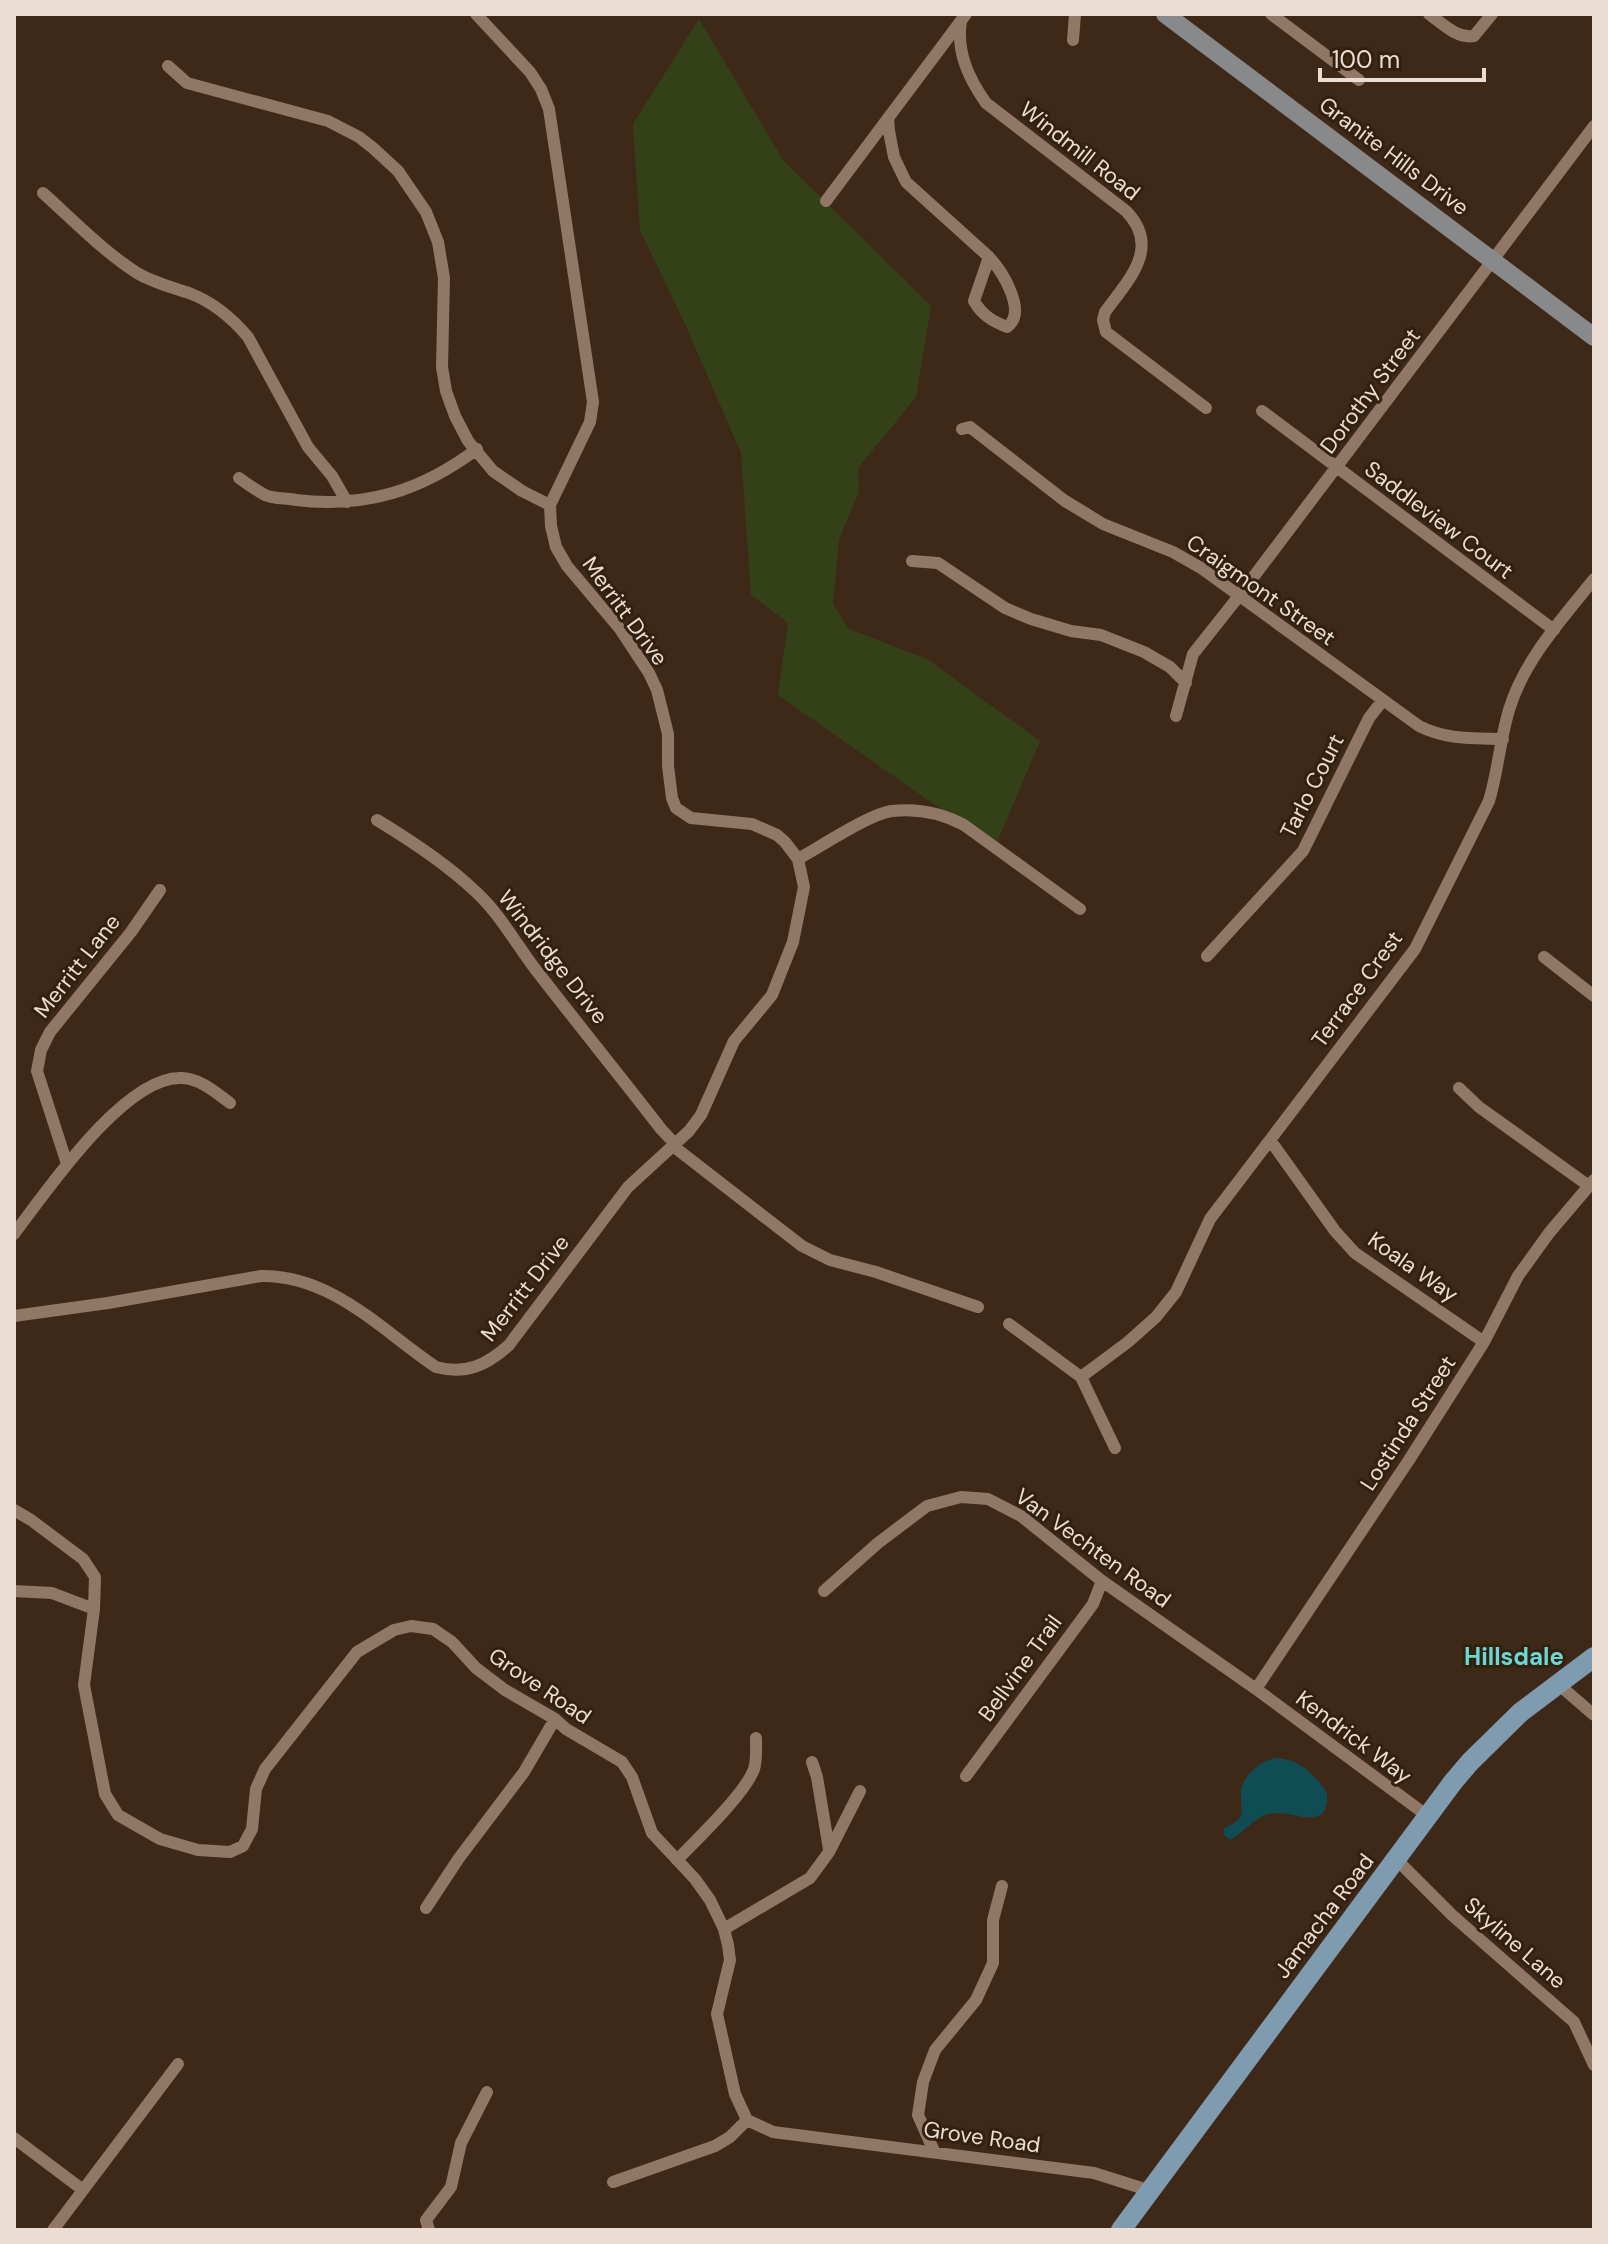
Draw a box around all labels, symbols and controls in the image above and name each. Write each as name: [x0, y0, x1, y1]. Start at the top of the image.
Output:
scale bar: [1320, 32, 1484, 82]
text: 100 m: [1332, 44, 1400, 75]
street label: Granite Hills Drive: [1313, 90, 1475, 222]
street label: Windmill Road: [1014, 95, 1146, 207]
street label: Dorothy Street: [1313, 322, 1427, 460]
street label: Saddleview Court: [1359, 455, 1519, 585]
street label: Craigmont Street: [1181, 528, 1341, 652]
street label: Merritt Drive: [576, 551, 674, 671]
street label: Tarlo Court: [1273, 729, 1351, 843]
street label: Windridge Drive: [492, 884, 614, 1030]
street label: Merritt Lane: [27, 908, 127, 1024]
street label: Terrace Crest: [1305, 925, 1409, 1053]
street label: Koala Way: [1362, 1225, 1464, 1309]
street label: Merritt Drive: [474, 1229, 576, 1347]
street label: Lostinda Street: [1354, 1350, 1462, 1496]
street label: Van Vechten Road: [1009, 1482, 1177, 1614]
street label: Bellvine Trail: [972, 1609, 1068, 1727]
street label: Grove Road: [483, 1641, 597, 1731]
district label: Hillsdale: [1464, 1641, 1564, 1672]
street label: Kendrick Way: [1290, 1684, 1418, 1790]
street label: Jamacha Road: [1268, 1848, 1380, 1984]
street label: Skyline Lane: [1458, 1891, 1572, 1995]
street label: Grove Road: [922, 2114, 1042, 2160]

